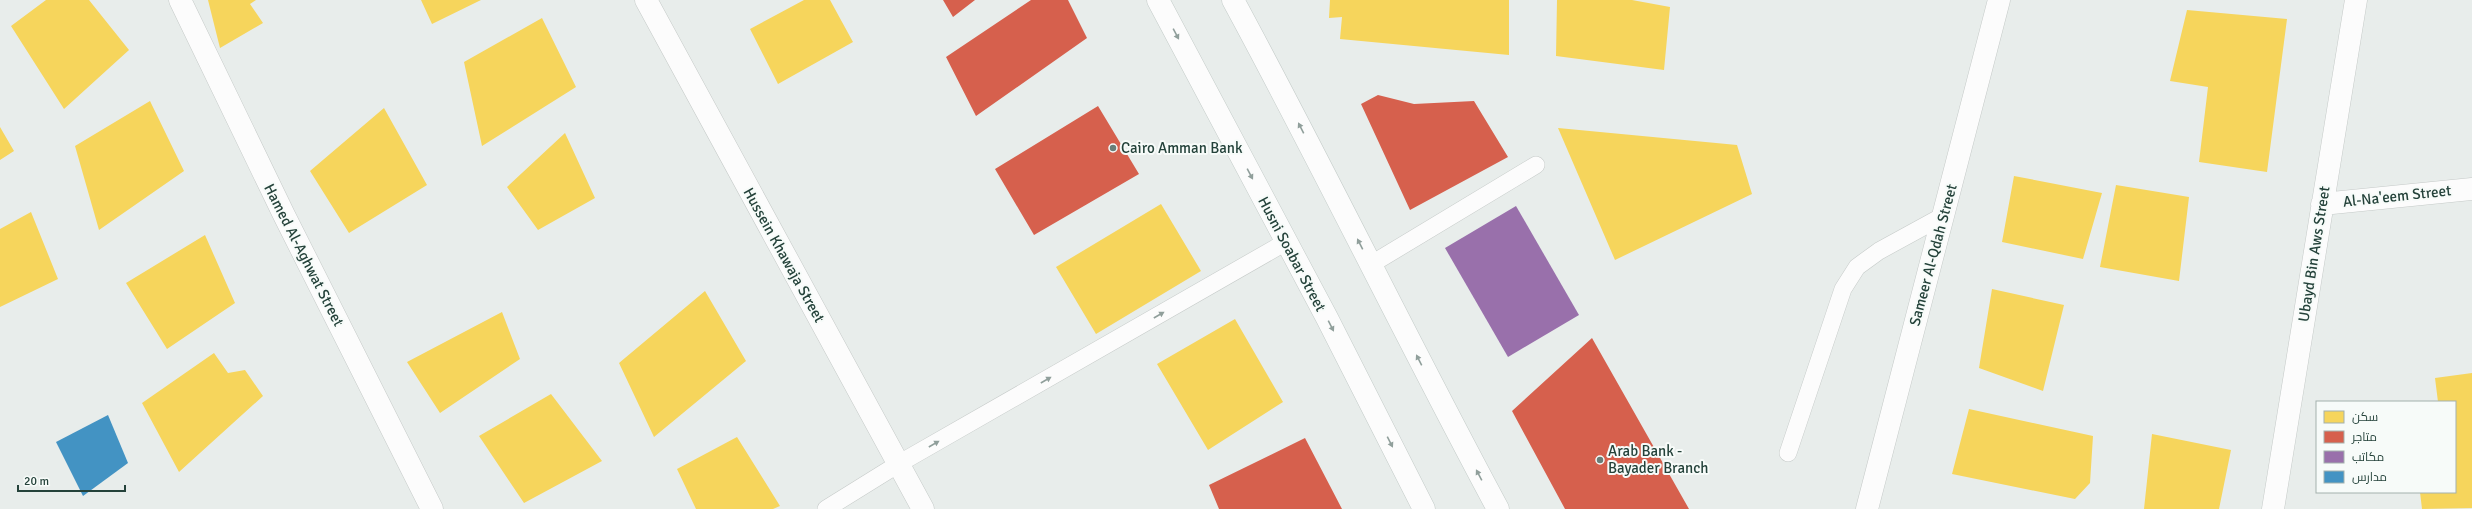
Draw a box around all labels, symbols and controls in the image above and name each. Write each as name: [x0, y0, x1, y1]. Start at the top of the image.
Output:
one-way arrow: [1173, 29, 1179, 40]
one-way arrow: [1298, 122, 1304, 134]
place label: Cairo Amman Bank: [1121, 139, 1243, 157]
marker: Cairo Amman Bank: [1108, 143, 1118, 153]
one-way arrow: [1247, 168, 1253, 180]
street label: Hamed Al-Aghwat Street: [260, 181, 348, 329]
street label: Al-Na'eem Street: [2342, 181, 2452, 211]
street label: Sameer Al-Qdah Street: [1905, 182, 1961, 328]
street label: Hussein Khawaja Street: [739, 184, 829, 326]
street label: Ubayd Bin Aws Street: [2294, 185, 2334, 323]
street label: Husni Soabar Street: [1254, 193, 1330, 315]
one-way arrow: [1357, 238, 1363, 249]
one-way arrow: [1153, 312, 1165, 318]
one-way arrow: [1327, 320, 1334, 332]
one-way arrow: [1416, 354, 1422, 365]
one-way arrow: [1040, 376, 1052, 383]
legend: [2316, 401, 2456, 493]
text: سكن: [2352, 410, 2378, 425]
text: متاجر: [2351, 430, 2377, 445]
one-way arrow: [1387, 436, 1393, 448]
one-way arrow: [928, 441, 939, 448]
place label: Arab Bank - Bayader Branch: [1608, 442, 1708, 477]
text: مكاتب: [2352, 450, 2384, 465]
marker: Arab Bank - Bayader Branch: [1595, 455, 1605, 465]
scale bar: [18, 467, 125, 493]
one-way arrow: [1476, 469, 1483, 480]
text: مدارس: [2352, 470, 2387, 485]
text: 20 m: [24, 474, 49, 489]

